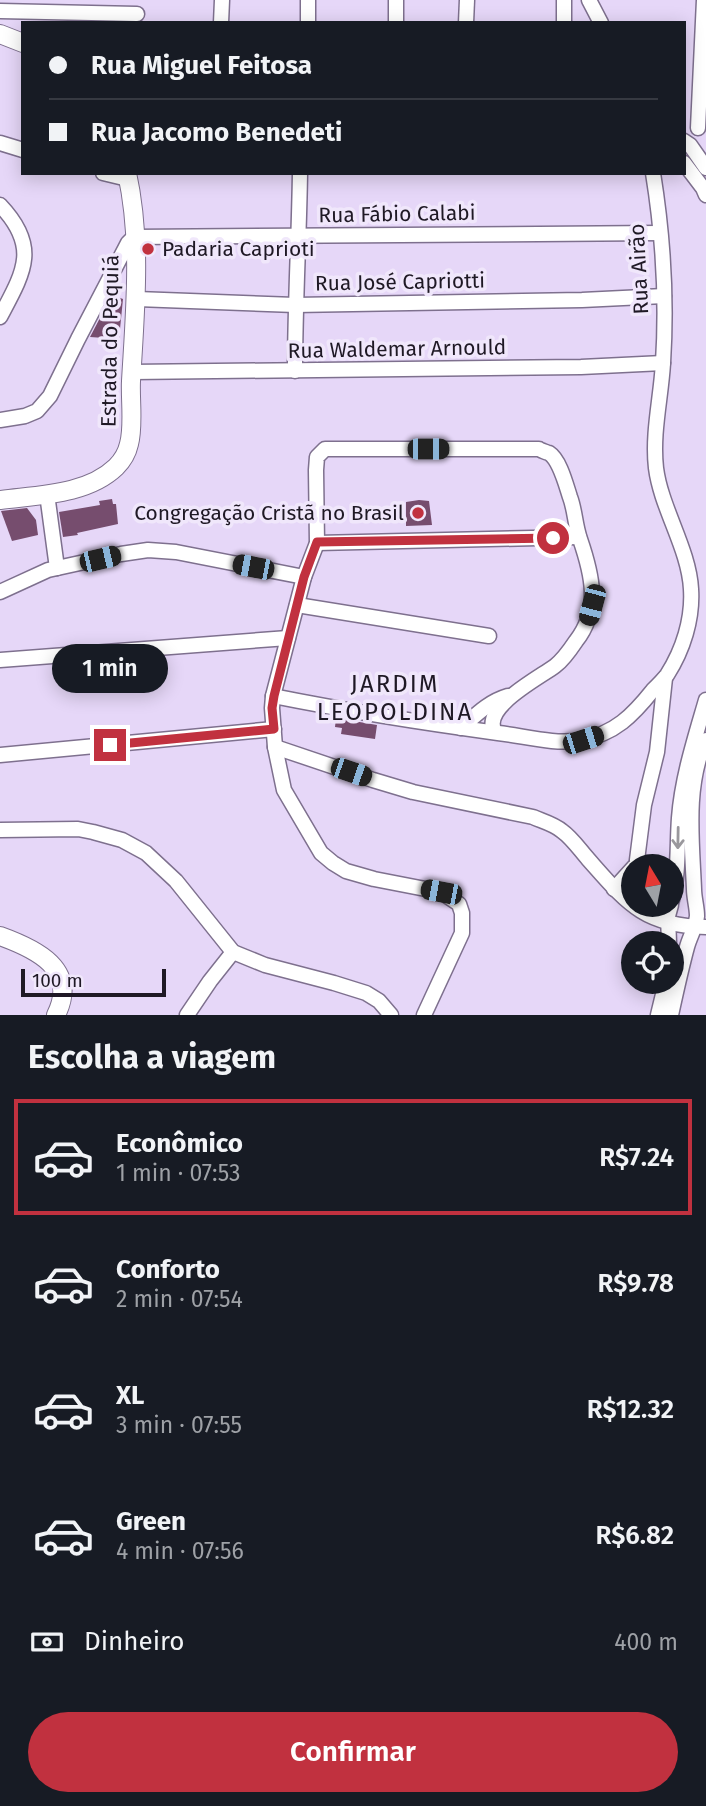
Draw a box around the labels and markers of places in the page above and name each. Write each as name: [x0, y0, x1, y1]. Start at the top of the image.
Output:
place label: Padaria Caprioti: [162, 236, 315, 262]
marker: Padaria Caprioti: [140, 241, 156, 257]
place label: Congregação Cristã no Brasil: [134, 500, 404, 526]
marker: Congregação Cristã no Brasil: [410, 505, 426, 521]

